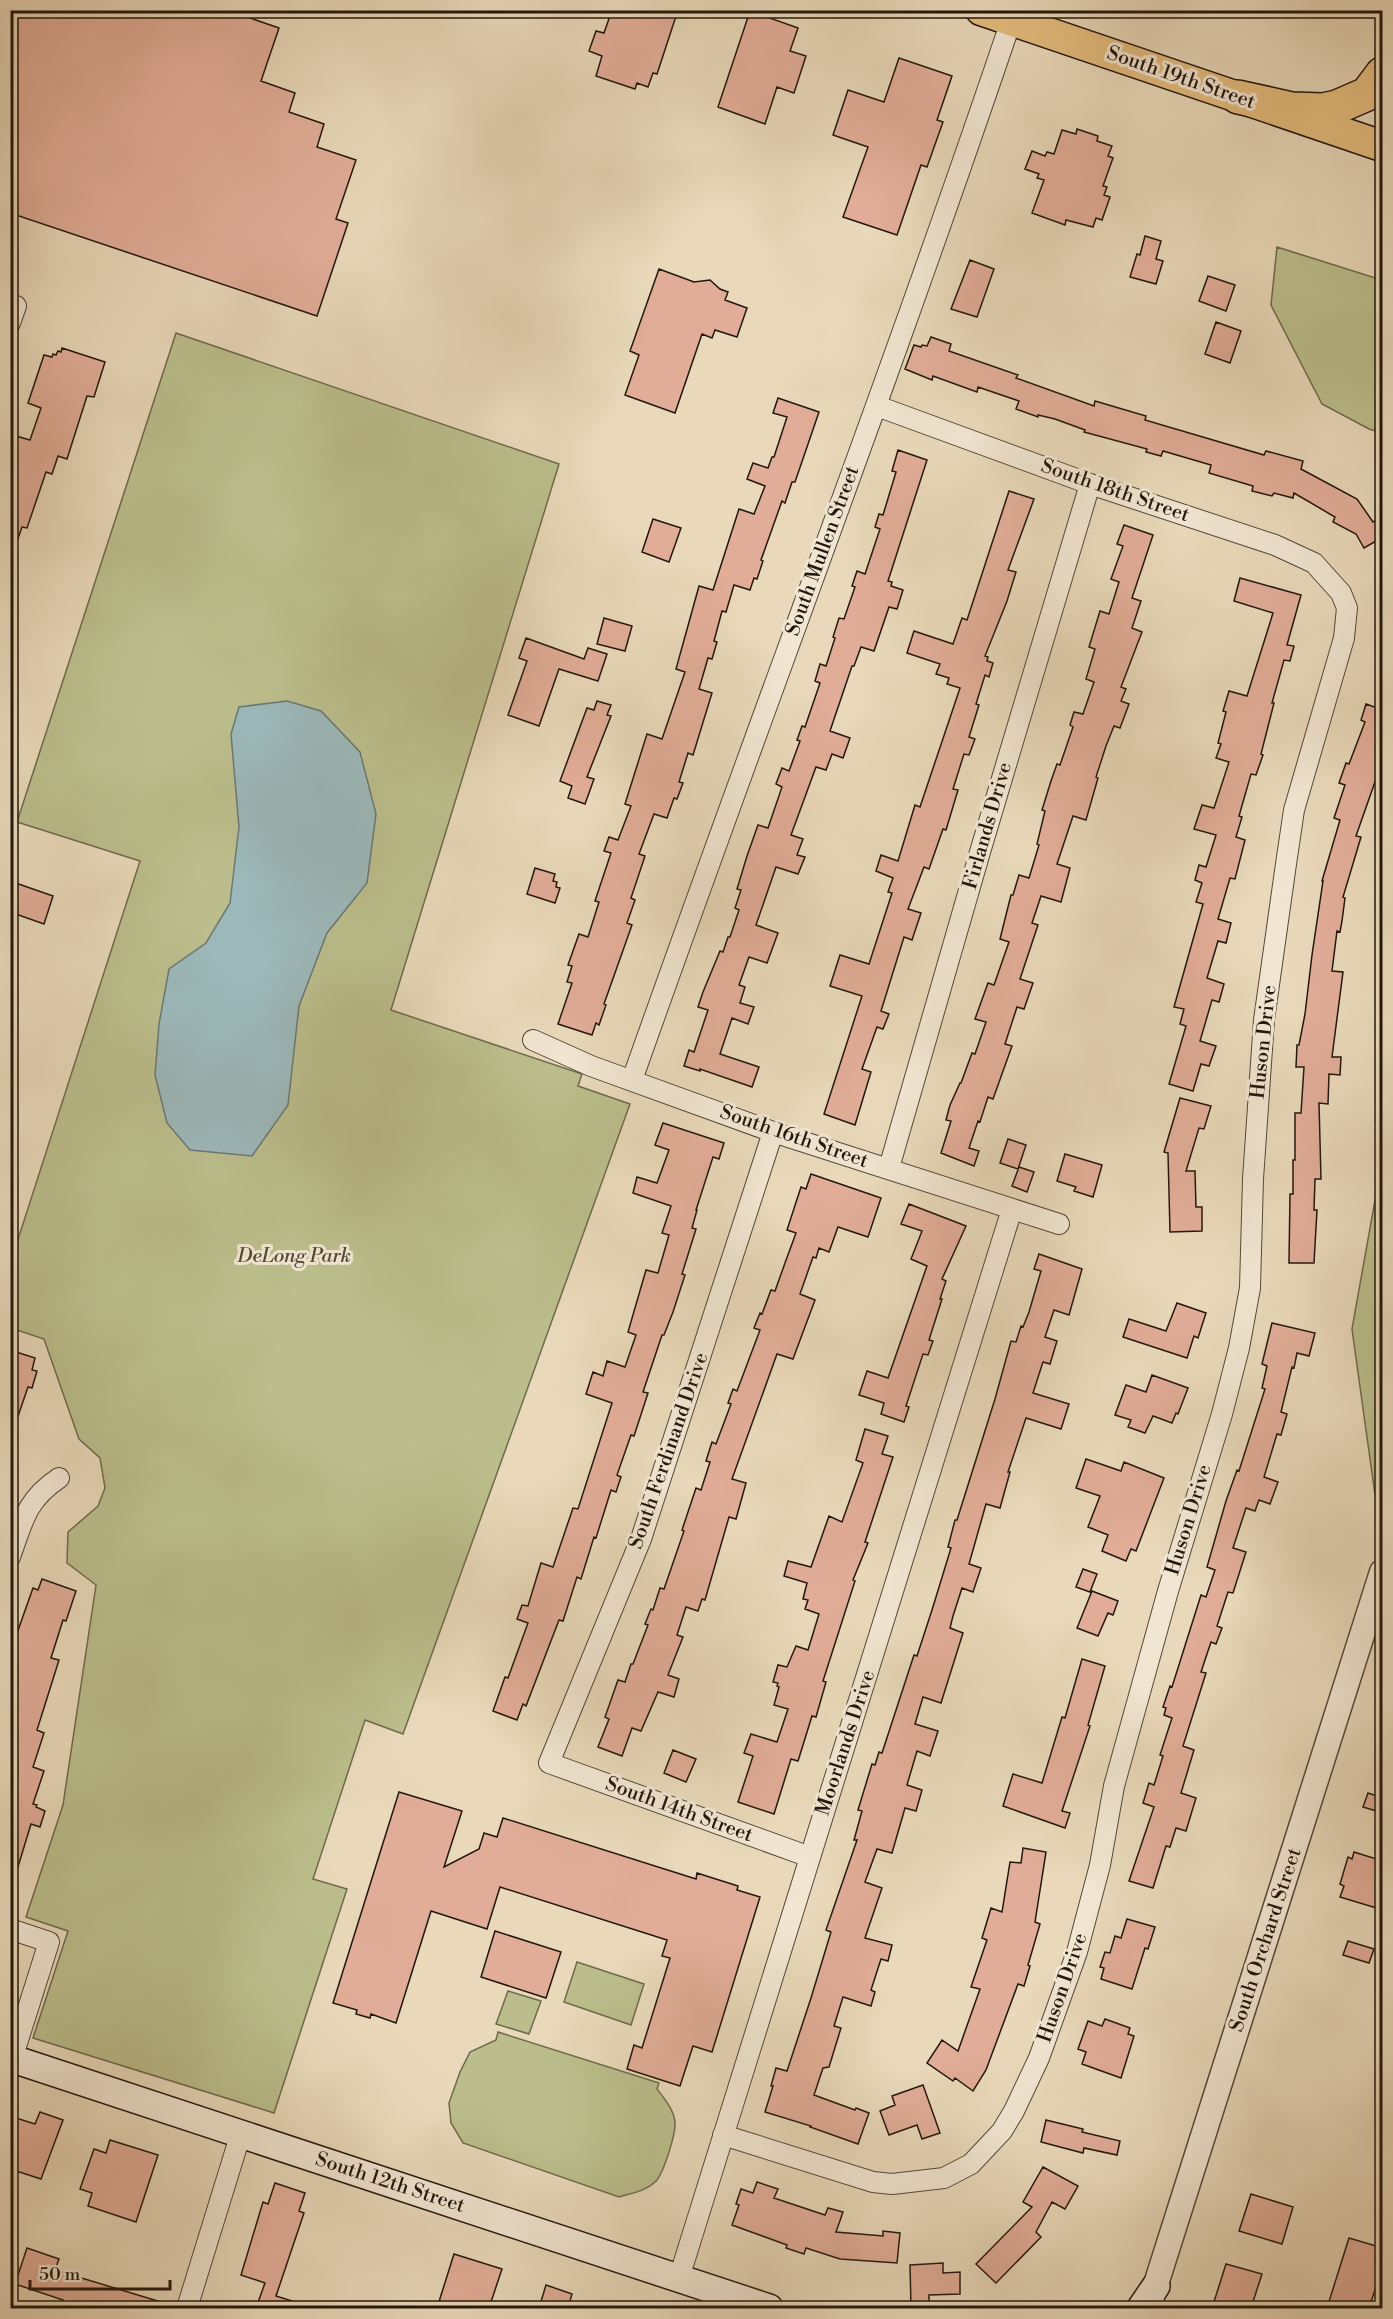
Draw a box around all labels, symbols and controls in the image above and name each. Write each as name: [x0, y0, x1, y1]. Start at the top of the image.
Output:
street label: South 19th Street: [1104, 41, 1258, 115]
street label: South 18th Street: [1037, 454, 1193, 528]
street label: South Mullen Street: [781, 463, 865, 639]
street label: Firlands Drive: [958, 760, 1018, 892]
street label: Huson Drive: [1246, 984, 1282, 1100]
street label: South 16th Street: [717, 1100, 871, 1174]
park label: DeLong Park: [236, 1244, 351, 1269]
street label: South Ferdinand Drive: [624, 1349, 714, 1553]
street label: Huson Drive: [1160, 1462, 1218, 1578]
street label: Moorlands Drive: [811, 1667, 881, 1819]
street label: South 14th Street: [602, 1772, 756, 1848]
street label: South Orchard Street: [1224, 1845, 1308, 2035]
street label: Huson Drive: [1033, 1930, 1093, 2046]
street label: South 12th Street: [312, 2147, 468, 2219]
scale bar: [30, 2253, 170, 2291]
text: 50 m: [39, 2263, 81, 2286]

